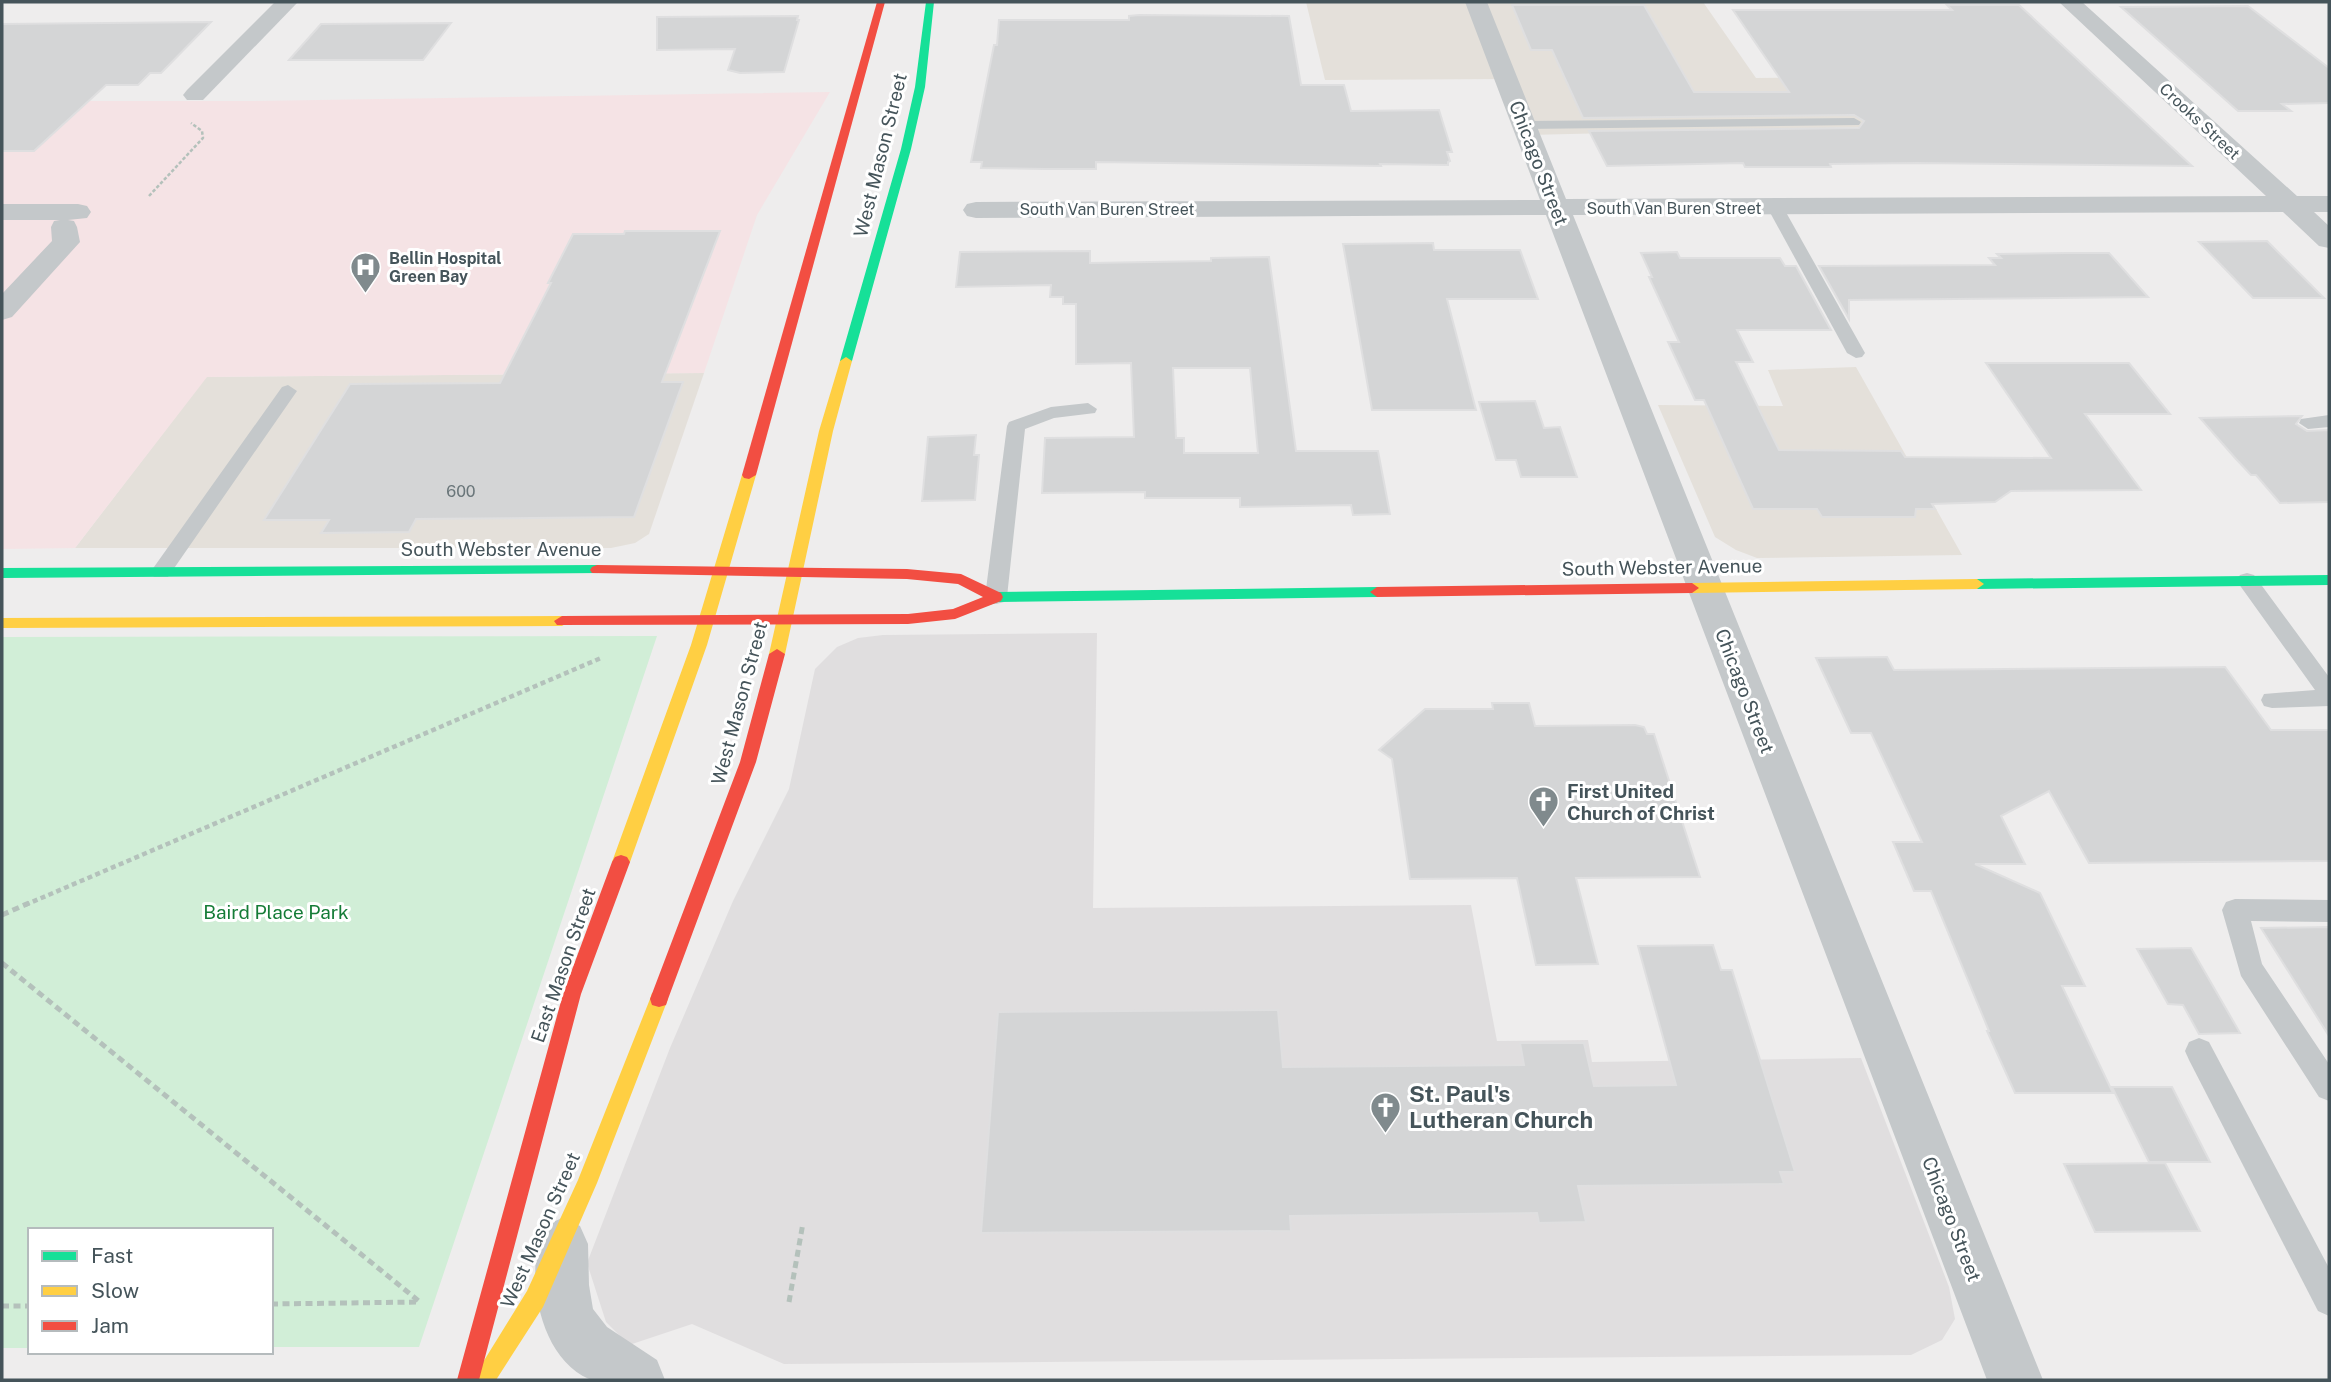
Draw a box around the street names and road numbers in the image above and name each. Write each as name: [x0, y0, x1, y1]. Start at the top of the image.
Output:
street label: West Mason Street: [849, 71, 911, 239]
street label: Crooks Street: [2156, 79, 2244, 163]
street label: Chicago Street: [1505, 98, 1573, 228]
street label: South Van Buren Street: [1586, 199, 1762, 218]
street label: South Van Buren Street: [1019, 200, 1195, 219]
street label: South Webster Avenue: [401, 538, 601, 560]
street label: South Webster Avenue: [1561, 554, 1763, 580]
street label: West Mason Street: [707, 619, 771, 787]
street label: Chicago Street: [1711, 626, 1779, 756]
street label: East Mason Street: [526, 885, 600, 1045]
street label: West Mason Street: [496, 1149, 584, 1311]
street label: Chicago Street: [1918, 1154, 1986, 1284]

